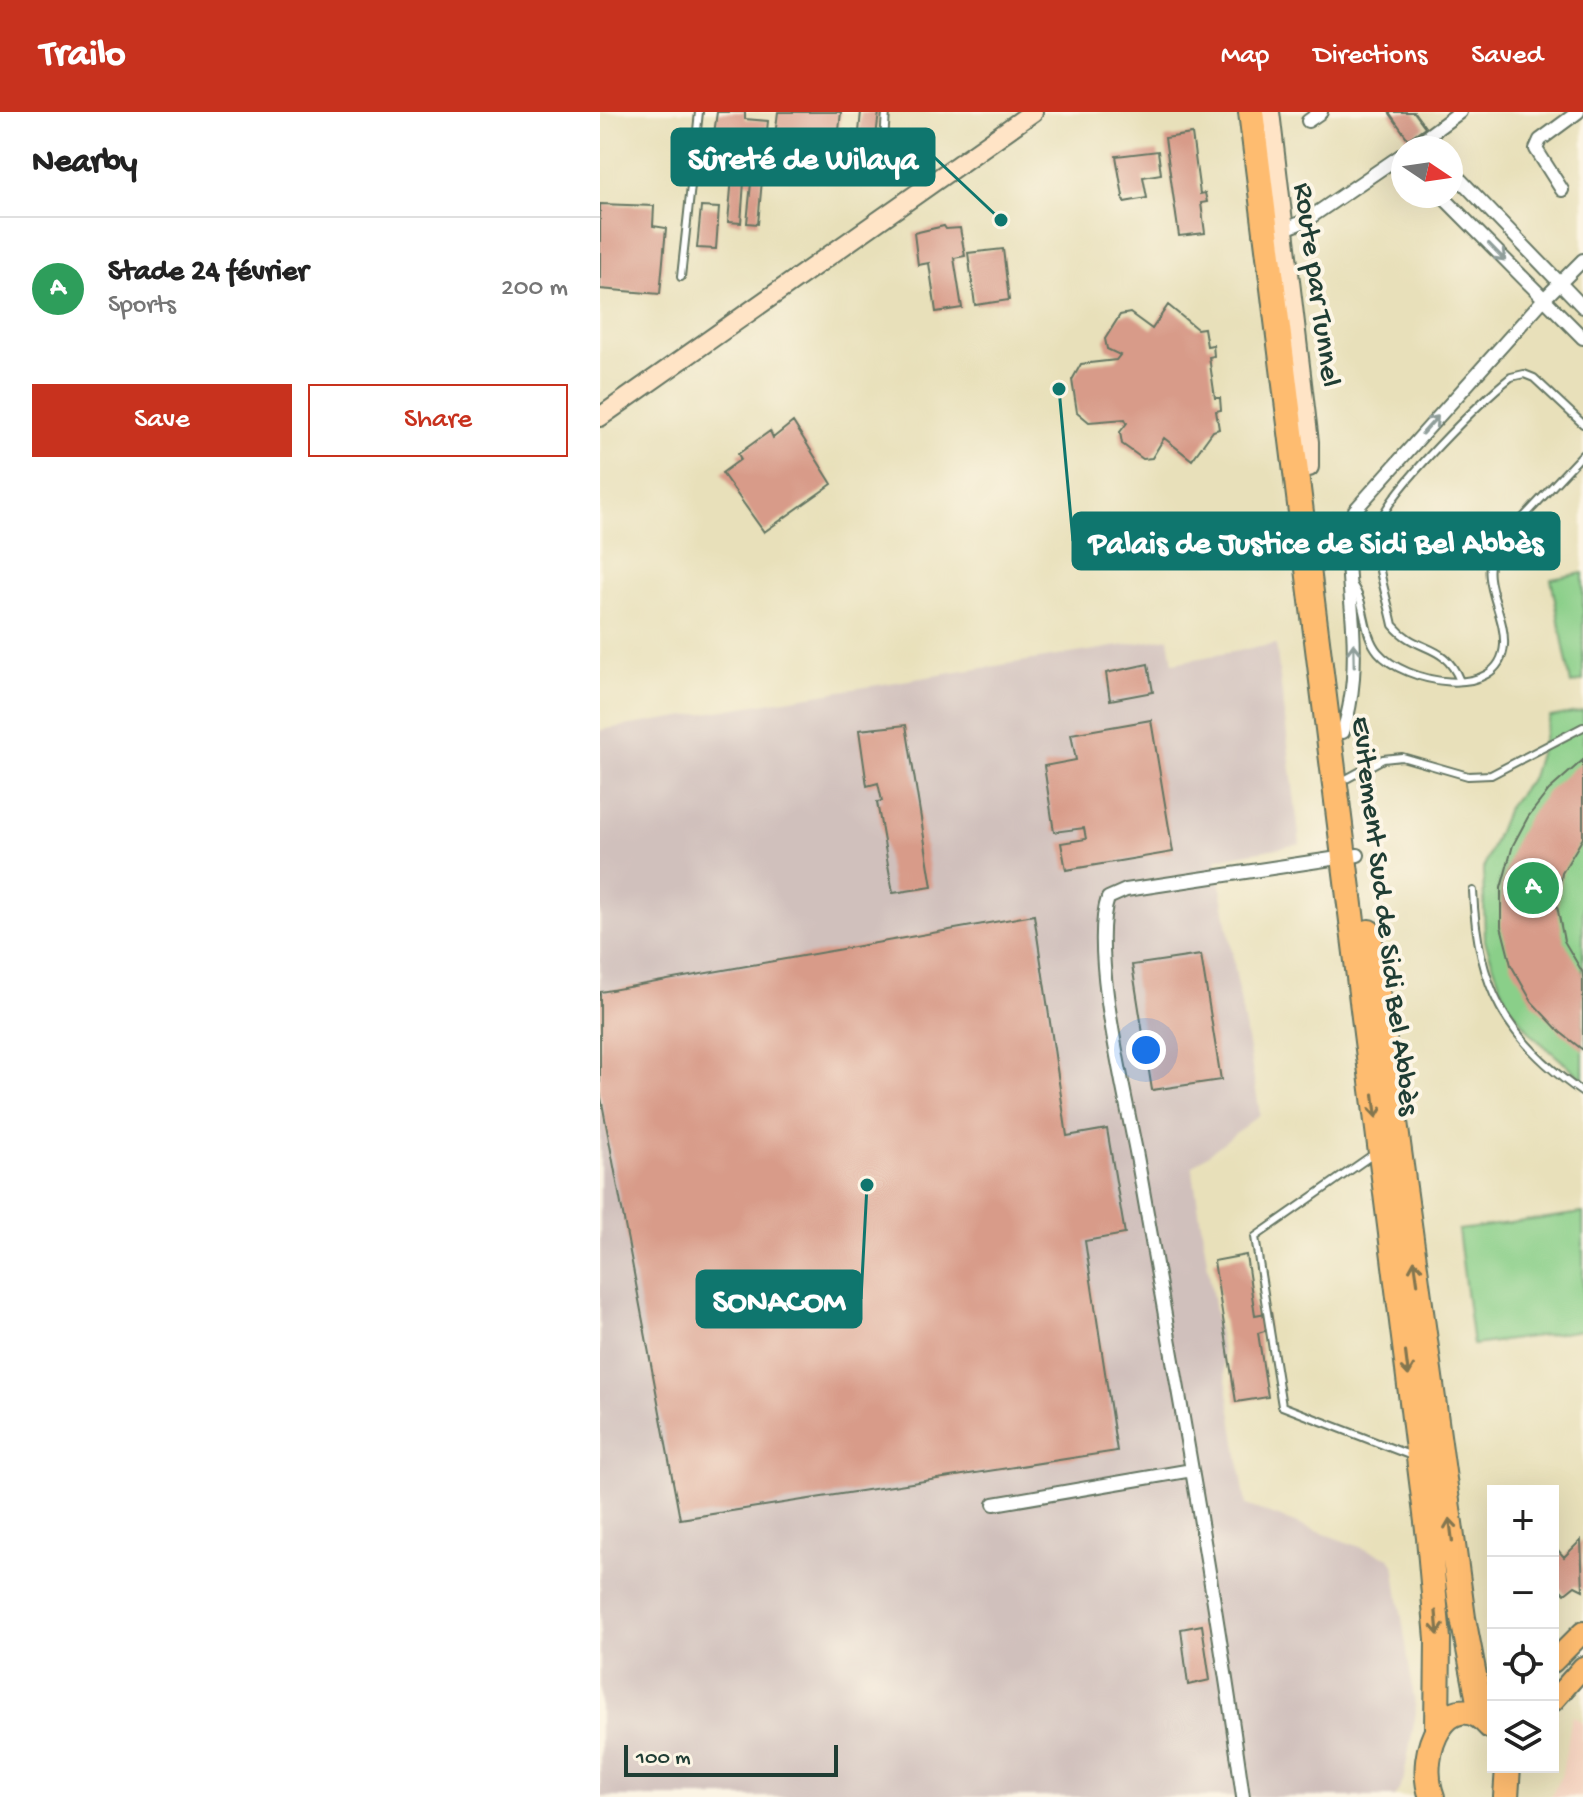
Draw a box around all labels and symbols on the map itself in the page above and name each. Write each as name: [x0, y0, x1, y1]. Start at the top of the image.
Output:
callout: Sûreté de Wilaya: [672, 129, 934, 185]
north arrow: [1391, 136, 1463, 208]
text: Sûreté de Wilaya: [688, 143, 920, 181]
street label: Route par Tunnel: [1283, 181, 1347, 389]
one-way arrow: [1487, 242, 1506, 262]
one-way arrow: [1420, 415, 1438, 435]
callout: Palais de Justice de Sidi Bel Abbès: [1073, 513, 1559, 569]
text: Palais de Justice de Sidi Bel Abbès: [1087, 527, 1545, 565]
one-way arrow: [1346, 642, 1362, 669]
street label: Evitement Sud de Sidi Bel Abbès: [1341, 715, 1425, 1118]
pin: A: [1507, 858, 1559, 918]
your location: [1126, 1030, 1166, 1070]
one-way arrow: [1367, 1092, 1382, 1119]
one-way arrow: [1408, 1260, 1423, 1285]
callout: SONACOM: [697, 1271, 861, 1327]
text: SONACOM: [713, 1285, 846, 1323]
one-way arrow: [1400, 1351, 1415, 1376]
one-way arrow: [1443, 1518, 1458, 1543]
one-way arrow: [1430, 1609, 1445, 1635]
scale bar: [624, 1741, 838, 1777]

